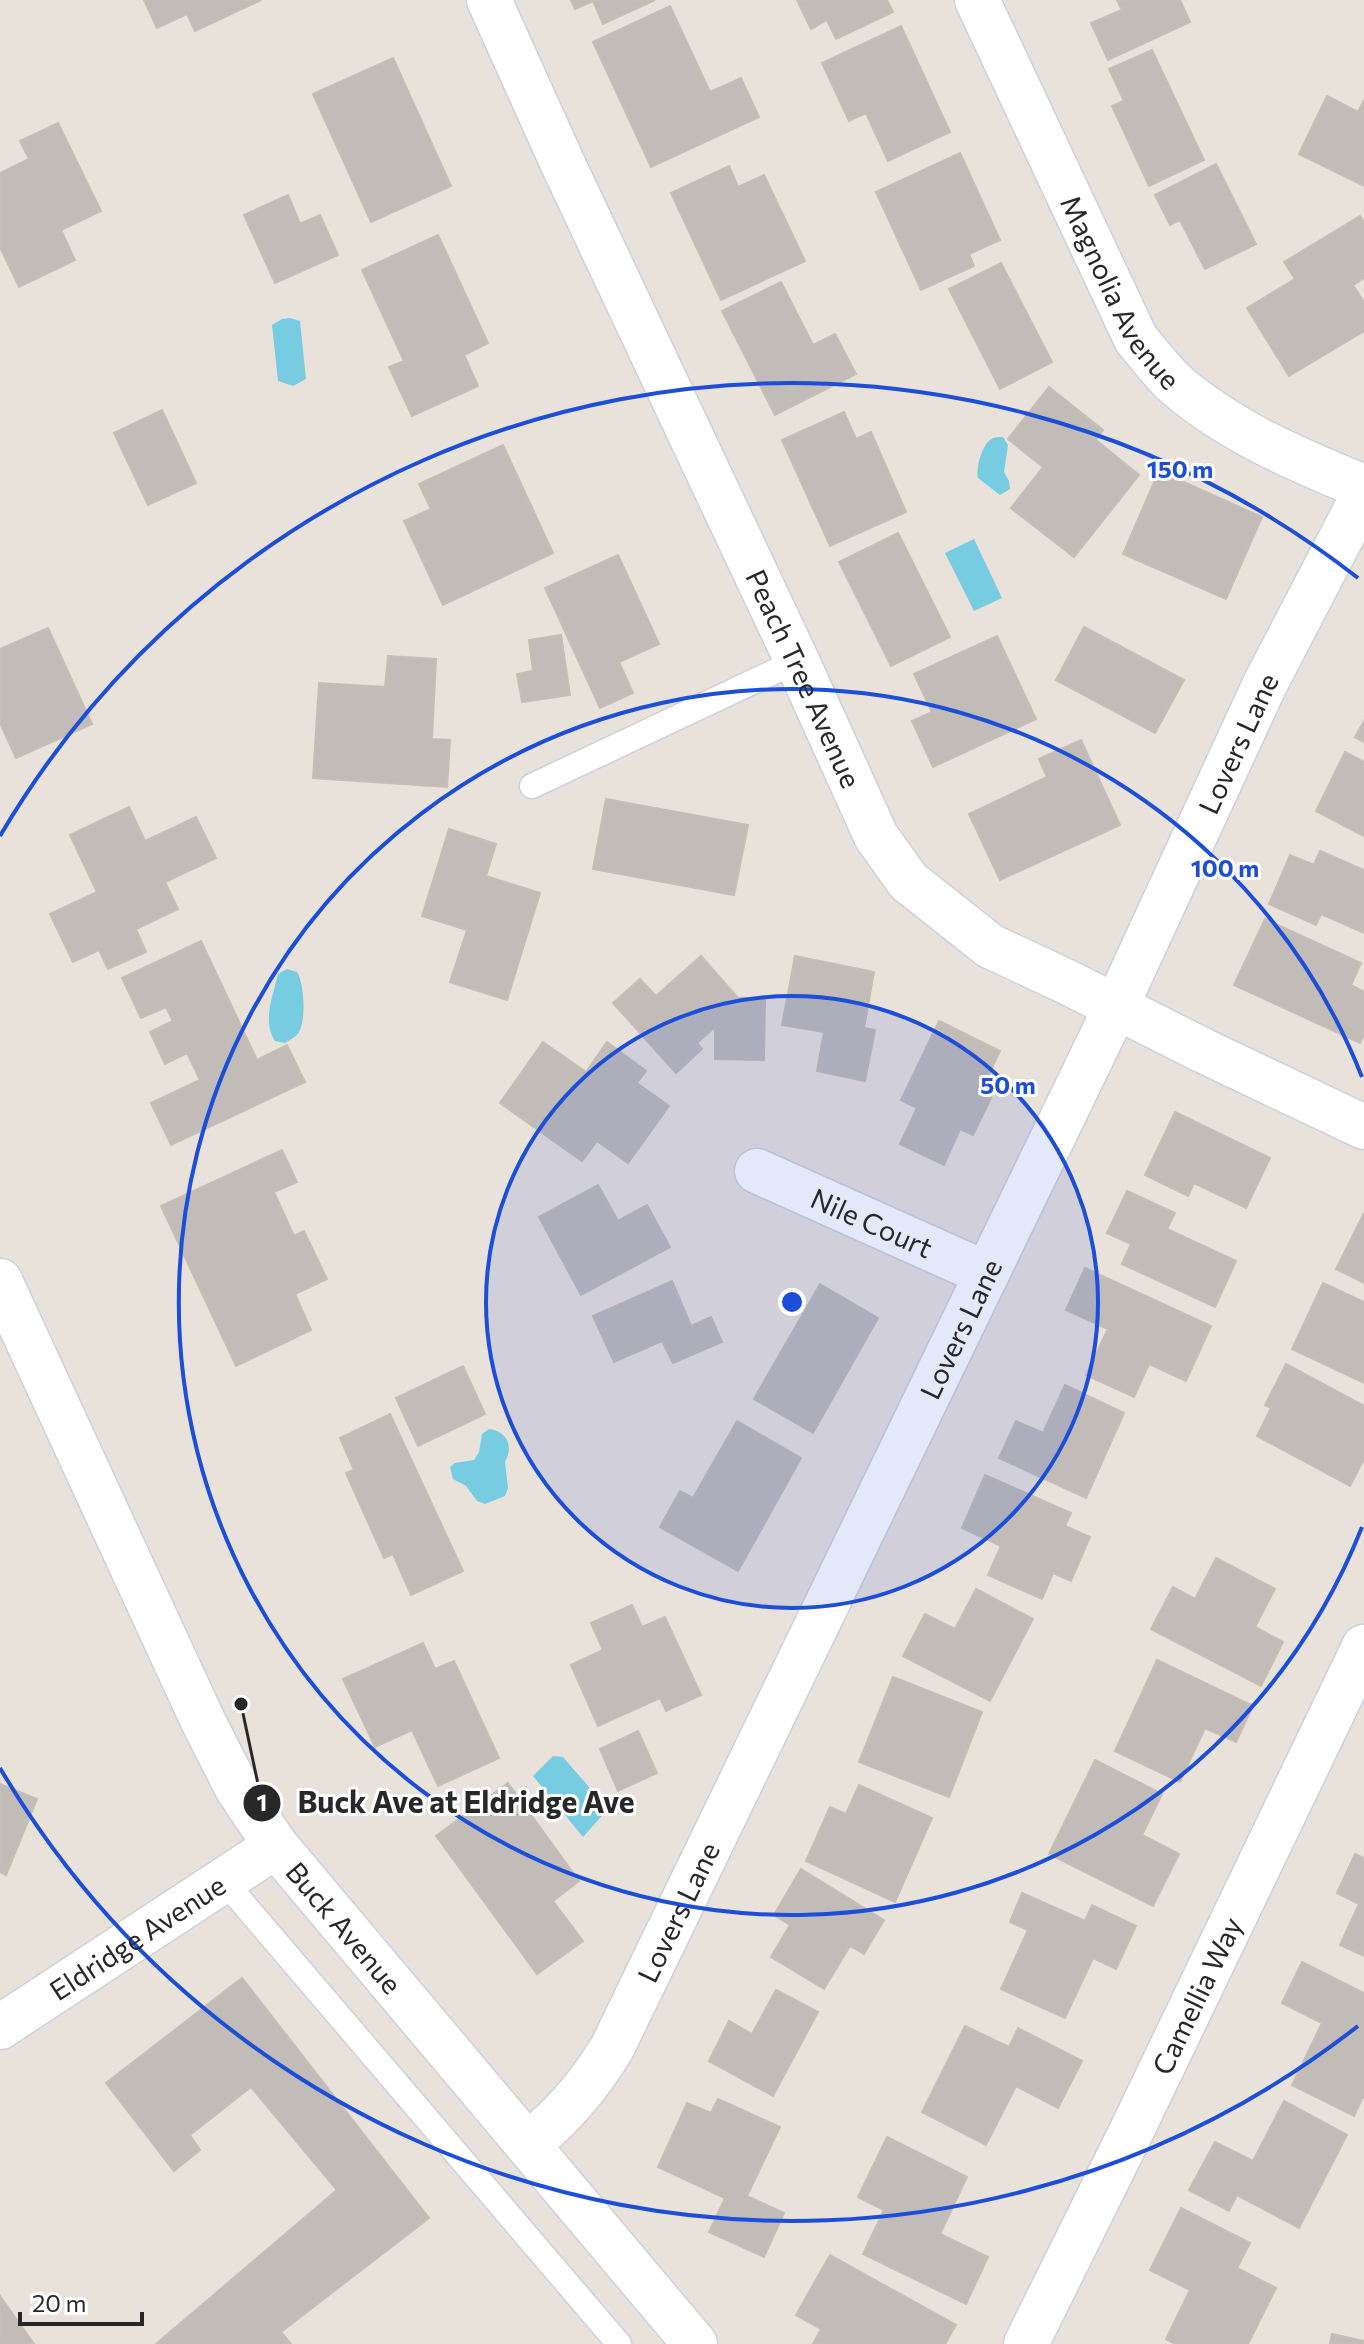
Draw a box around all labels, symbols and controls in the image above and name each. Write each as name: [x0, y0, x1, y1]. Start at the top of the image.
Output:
street label: Magnolia Avenue: [1054, 190, 1188, 396]
text: 150 m: [1147, 454, 1213, 483]
street label: Peach Tree Avenue: [739, 564, 869, 793]
street label: Lovers Lane: [1191, 667, 1285, 819]
text: 100 m: [1191, 853, 1259, 882]
text: 50 m: [980, 1070, 1036, 1099]
street label: Nile Court: [806, 1180, 938, 1265]
street label: Lovers Lane: [912, 1253, 1008, 1404]
centre of rings: [778, 1288, 806, 1316]
callout: Buck Ave at Eldridge Ave: [242, 1776, 651, 1830]
text: Buck Ave at Eldridge Ave: [297, 1782, 635, 1819]
text: 1: [257, 1787, 267, 1816]
street label: Lovers Lane: [630, 1837, 726, 1988]
street label: Buck Avenue: [279, 1855, 410, 2000]
street label: Eldridge Avenue: [43, 1867, 231, 2007]
street label: Camellia Way: [1144, 1911, 1249, 2080]
scale bar: [20, 2276, 142, 2326]
text: 20 m: [32, 2288, 86, 2317]

